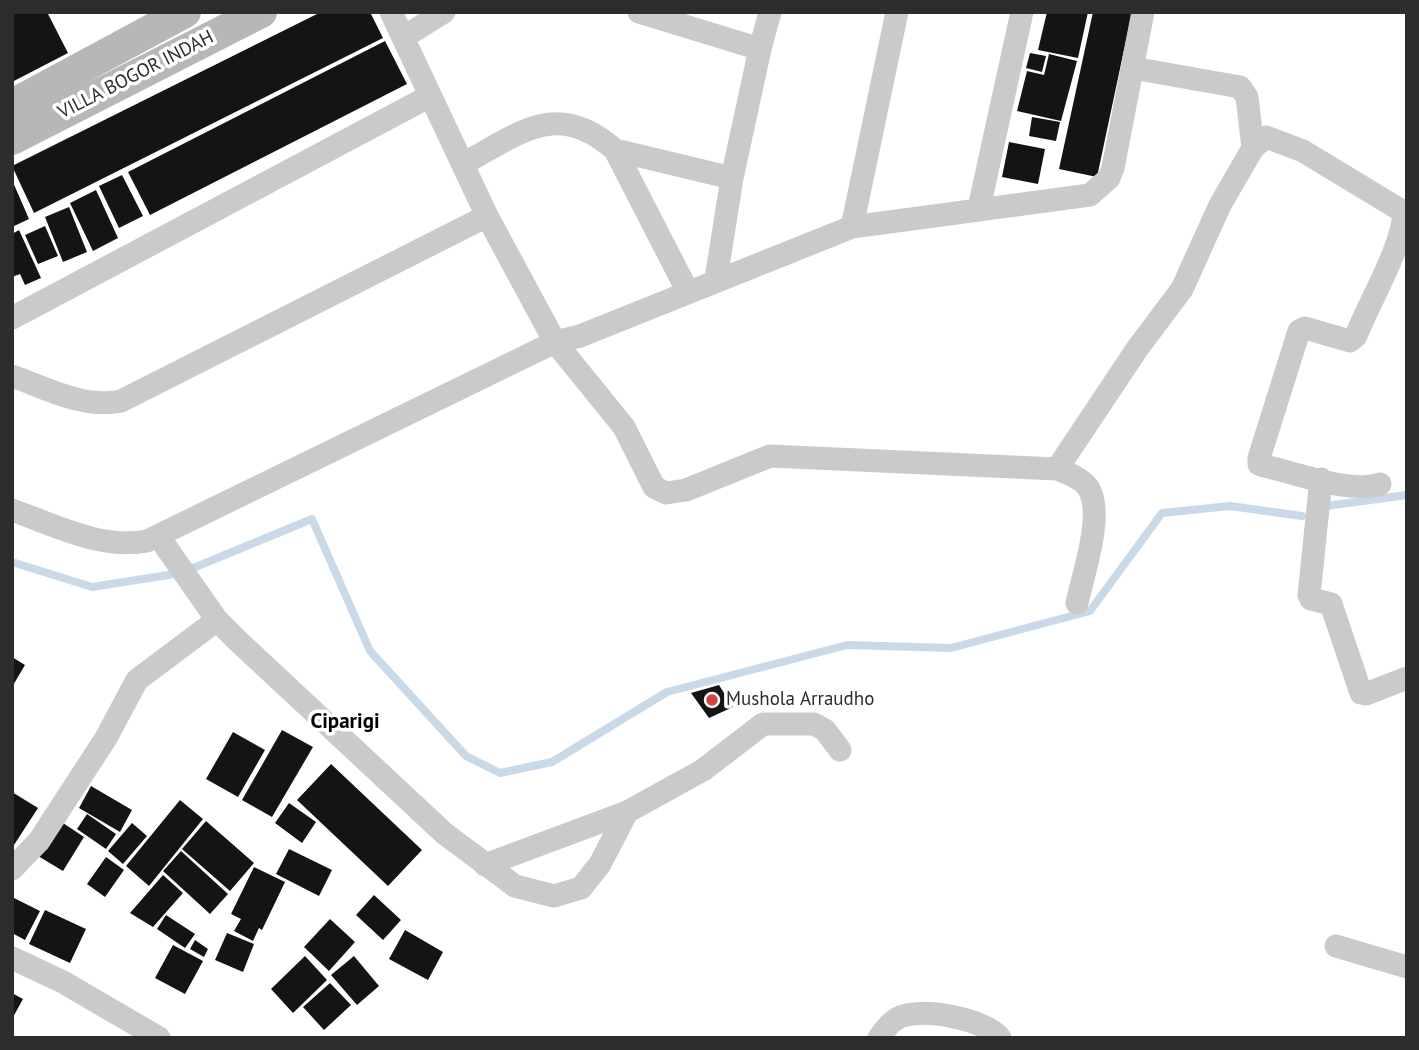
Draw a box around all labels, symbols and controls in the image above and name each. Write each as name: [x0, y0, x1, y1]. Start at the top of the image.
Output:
street label: VILLA BOGOR INDAH: [54, 26, 218, 124]
place label: Mushola Arraudho: [726, 689, 874, 711]
marker: Mushola Arraudho: [704, 692, 720, 708]
district label: Ciparigi: [310, 709, 380, 735]

